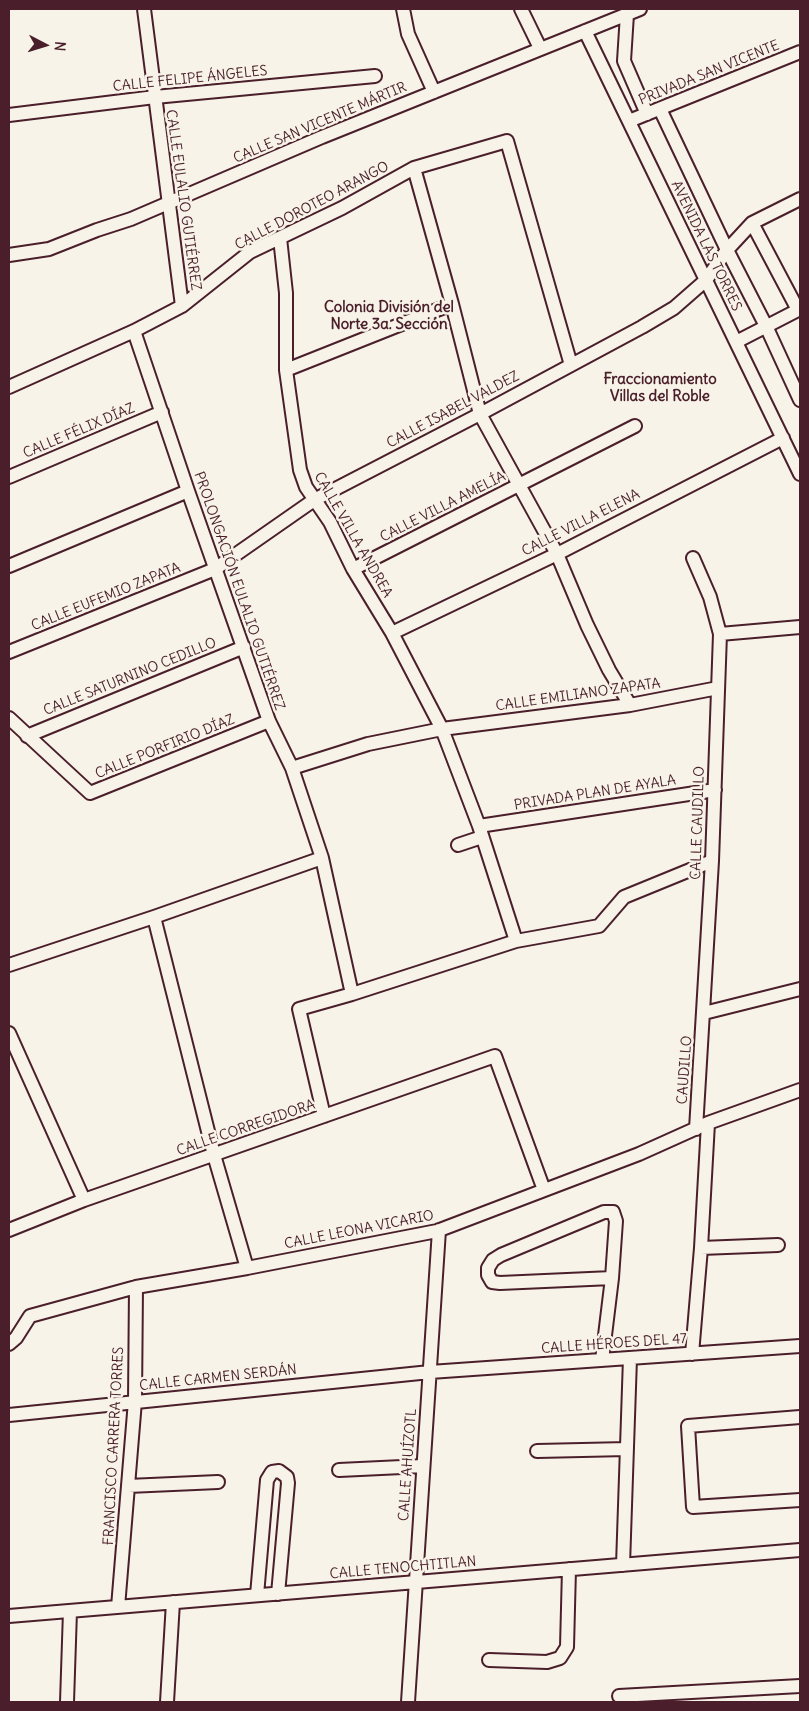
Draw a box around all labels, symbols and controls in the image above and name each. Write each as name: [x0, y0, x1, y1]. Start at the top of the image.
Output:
north arrow: [20, 20, 70, 70]
street label: PRIVADA SAN VICENTE: [636, 37, 782, 109]
text: N: [51, 41, 69, 52]
street label: CALLE FELIPE ÁNGELES: [112, 63, 268, 95]
street label: CALLE SAN VICENTE MÁRTIR: [231, 79, 409, 167]
street label: CALLE EULALIO GUTIÉRREZ: [162, 109, 204, 291]
street label: CALLE DOROTEO ARANGO: [232, 158, 392, 254]
street label: AVENIDA LAS TORRES: [667, 178, 745, 314]
district label: Colonia División del Norte 3a. Sección: [324, 299, 454, 334]
street label: CALLE ISABEL VALDEZ: [384, 368, 522, 452]
district label: Fraccionamiento Villas del Roble: [603, 371, 717, 406]
street label: CALLE FÉLIX DÍAZ: [21, 400, 137, 462]
street label: CALLE VILLA AMELÍA: [377, 468, 509, 546]
street label: CALLE VILLA ANDREA: [310, 469, 396, 601]
street label: PROLONGACIÓN EULALIO GUTIÉRREZ: [190, 470, 288, 712]
street label: CALLE VILLA ELENA: [519, 486, 643, 560]
street label: CALLE EUFEMIO ZAPATA: [29, 559, 183, 635]
street label: CALLE SATURNINO CEDILLO: [41, 635, 219, 719]
street label: CALLE EMILIANO ZAPATA: [495, 675, 661, 715]
street label: CALLE PORFIRIO DÍAZ: [93, 711, 237, 783]
street label: CALLE CAUDILLO: [688, 766, 708, 880]
street label: PRIVADA PLAN DE AYALA: [513, 772, 677, 814]
street label: CAUDILLO: [674, 1035, 696, 1105]
street label: CALLE CORREGIDORA: [174, 1096, 318, 1160]
street label: CALLE LEONA VICARIO: [283, 1207, 435, 1253]
street label: CALLE HÉROES DEL 47: [541, 1331, 687, 1357]
street label: FRANCISCO CARRERA TORRES: [100, 1346, 128, 1546]
street label: CALLE CARMEN SERDÁN: [138, 1361, 298, 1395]
street label: CALLE AHUÍZOTL: [396, 1408, 420, 1522]
street label: CALLE TENOCHTITLAN: [329, 1553, 477, 1583]

